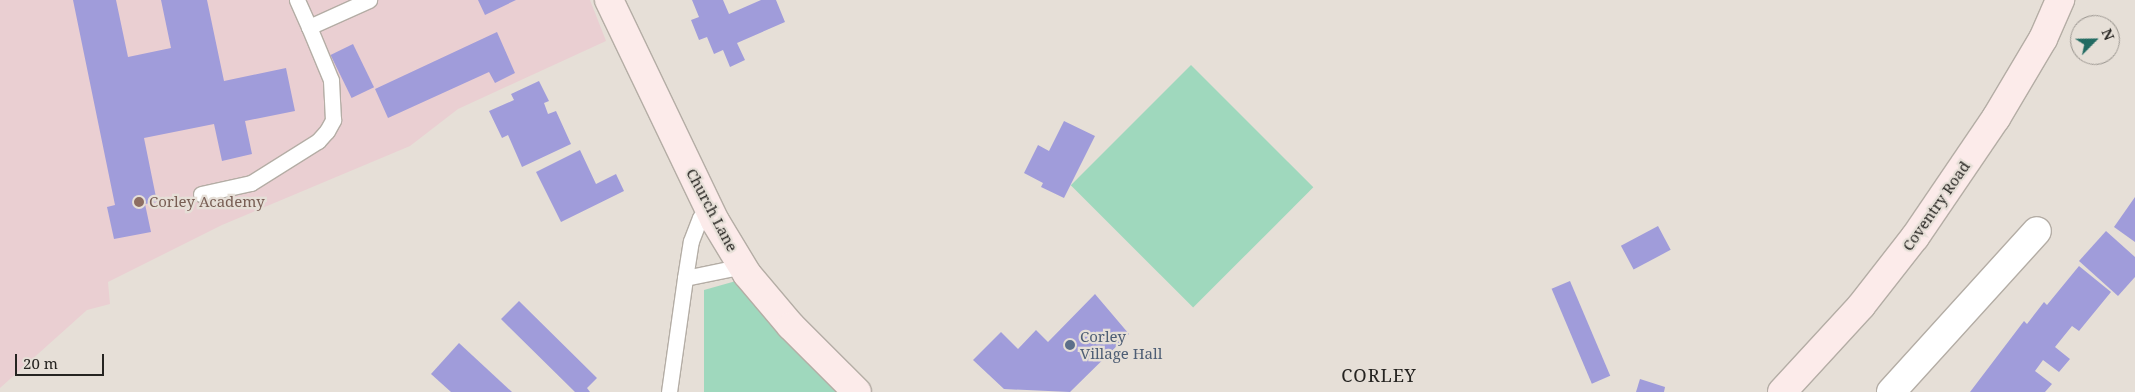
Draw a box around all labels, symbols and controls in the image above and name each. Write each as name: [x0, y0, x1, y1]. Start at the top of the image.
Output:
north arrow: [2070, 15, 2120, 65]
text: N: [2097, 26, 2119, 43]
street label: Coventry Road: [1898, 158, 1974, 254]
street label: Church Lane: [683, 165, 741, 255]
place label: Corley Academy: [149, 193, 265, 211]
marker: Corley Academy: [133, 196, 145, 208]
place label: Corley Village Hall: [1080, 327, 1162, 362]
marker: Corley Village Hall: [1064, 339, 1076, 351]
scale bar: [18, 344, 106, 376]
text: 20 m: [23, 353, 58, 373]
district label: CORLEY: [1340, 364, 1418, 386]

